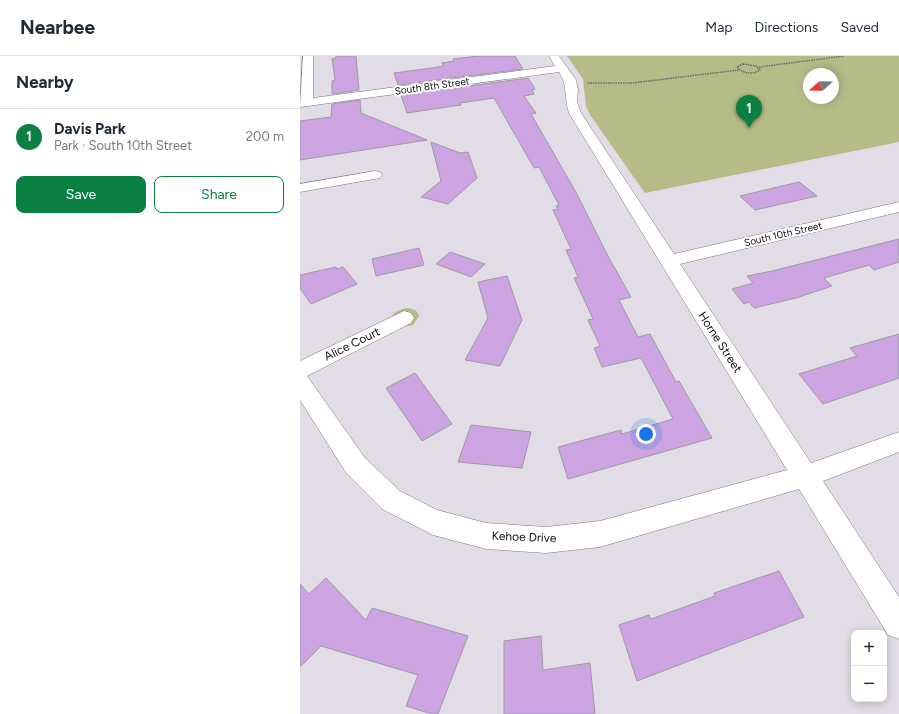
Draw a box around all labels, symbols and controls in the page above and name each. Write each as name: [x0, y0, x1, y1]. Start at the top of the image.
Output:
text: Nearbee: [20, 16, 95, 39]
text: Map: [705, 19, 733, 36]
text: Directions: [755, 19, 818, 36]
text: Saved: [840, 19, 879, 36]
north arrow: [803, 68, 839, 104]
text: Nearby: [16, 72, 74, 92]
street label: South 8th Street: [394, 74, 470, 98]
pin: 1: [736, 95, 762, 128]
text: Davis Park: [54, 120, 126, 138]
text: 1: [26, 129, 32, 144]
text: 200 m: [246, 129, 284, 144]
text: Park · South 10th Street: [54, 138, 192, 153]
button: Save: [16, 176, 146, 213]
button: Share: [154, 176, 284, 213]
street label: South 10th Street: [743, 219, 824, 249]
street label: Horne Street: [695, 309, 745, 375]
street label: Alice Court: [322, 324, 383, 364]
your location: [636, 424, 656, 444]
street label: Kehoe Drive: [491, 529, 557, 545]
map controls: [851, 630, 887, 702]
button: +: [851, 630, 887, 666]
button: −: [851, 666, 887, 702]

